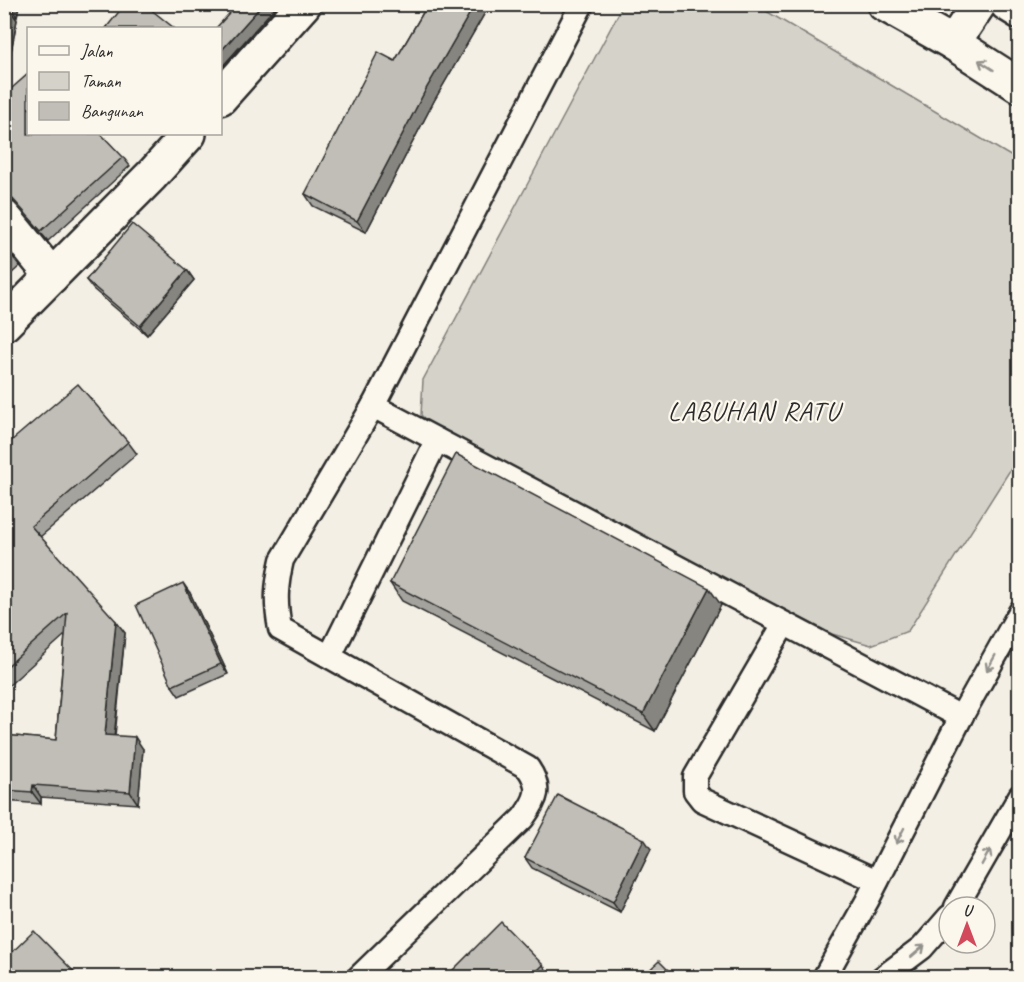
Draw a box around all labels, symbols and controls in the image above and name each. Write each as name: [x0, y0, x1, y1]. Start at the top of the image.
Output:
legend: [27, 27, 222, 135]
text: Jalan: [80, 40, 113, 62]
one-way arrow: [978, 58, 995, 70]
text: Taman: [81, 70, 122, 92]
text: Bangunan: [81, 100, 144, 122]
district label: LABUHAN RATU: [668, 394, 844, 428]
one-way arrow: [985, 654, 997, 671]
one-way arrow: [894, 826, 905, 844]
one-way arrow: [980, 849, 992, 866]
north arrow: [937, 895, 997, 955]
text: U: [963, 901, 974, 921]
one-way arrow: [910, 944, 925, 958]

